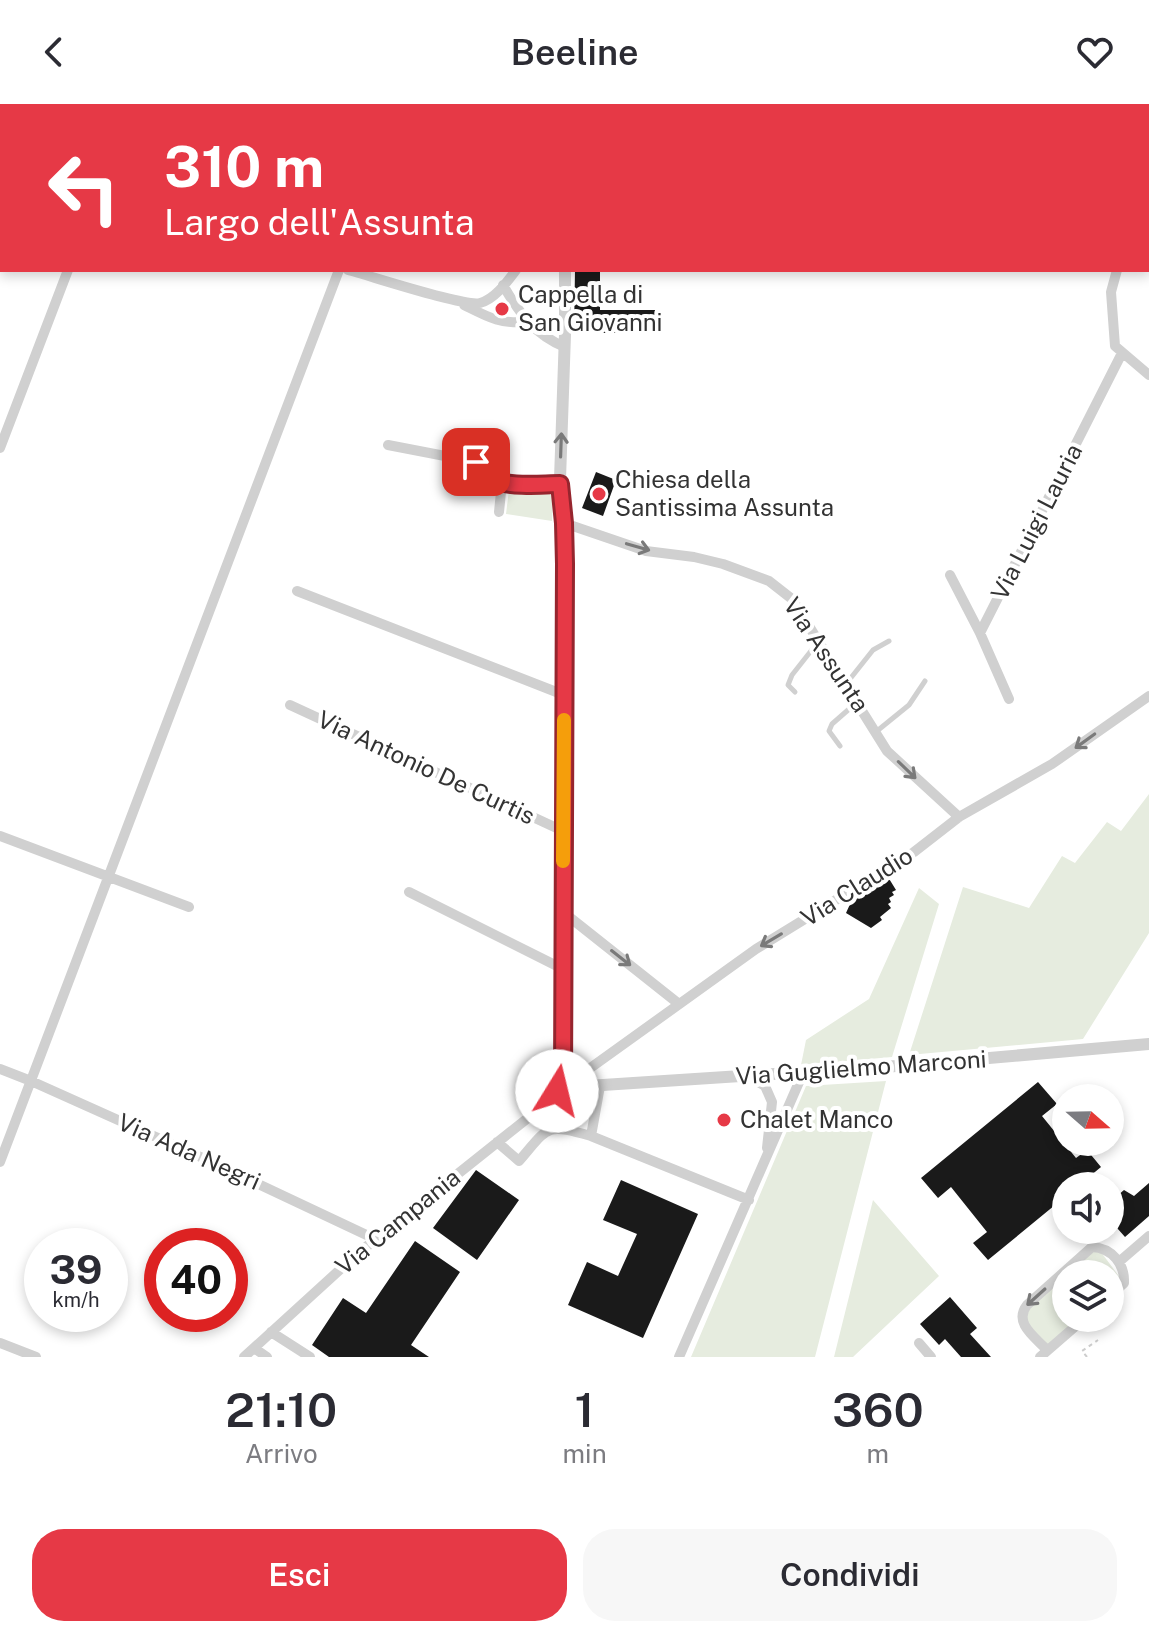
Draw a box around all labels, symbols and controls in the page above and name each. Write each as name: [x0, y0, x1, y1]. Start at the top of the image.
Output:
icon: back: [32, 30, 76, 74]
icon: heart: [1073, 30, 1117, 74]
text: Beeline: [510, 31, 639, 73]
text: 310 m: [164, 134, 324, 200]
icon: left: [32, 136, 136, 240]
text: Largo dell'Assunta: [164, 201, 475, 243]
place label: Cappella di San Giovanni: [518, 280, 663, 336]
marker: Cappella di San Giovanni: [493, 300, 511, 318]
pin: [442, 428, 510, 496]
one-way arrow: [554, 433, 569, 459]
street label: Via Luigi Lauria: [985, 439, 1087, 604]
icon: arrive: [454, 440, 498, 484]
place label: Chiesa della Santissima Assunta: [615, 465, 834, 521]
marker: Chiesa della Santissima Assunta: [590, 485, 608, 503]
one-way arrow: [625, 540, 651, 555]
street label: Via Assunta: [778, 592, 875, 717]
street label: Via Antonio De Curtis: [313, 705, 539, 830]
one-way arrow: [1075, 732, 1097, 749]
one-way arrow: [897, 761, 917, 780]
street label: Via Claudio: [796, 841, 917, 931]
one-way arrow: [761, 931, 783, 948]
one-way arrow: [610, 949, 631, 966]
street label: Via Guglielmo Marconi: [735, 1044, 987, 1090]
position arrow: [515, 1049, 599, 1133]
north arrow: [1052, 1084, 1124, 1156]
map controls: [1052, 1084, 1124, 1332]
place label: Chalet Manco: [740, 1105, 893, 1133]
street label: Via Ada Negri: [114, 1107, 265, 1195]
marker: Chalet Manco: [715, 1111, 733, 1129]
street label: Via Campania: [329, 1162, 465, 1280]
button: sound: [1052, 1172, 1124, 1244]
speed limit sign: 40: [144, 1228, 248, 1332]
text: 39: [50, 1246, 102, 1293]
button: layers: [1052, 1260, 1124, 1332]
one-way arrow: [1026, 1287, 1046, 1305]
text: km/h: [52, 1288, 100, 1312]
text: 21:10: [225, 1381, 337, 1438]
text: 1: [575, 1381, 595, 1438]
text: 360: [832, 1381, 924, 1438]
text: Arrivo: [245, 1438, 318, 1469]
text: min: [563, 1438, 607, 1469]
text: m: [867, 1438, 889, 1469]
button: Esci: [32, 1529, 567, 1621]
button: Condividi: [583, 1529, 1117, 1621]

